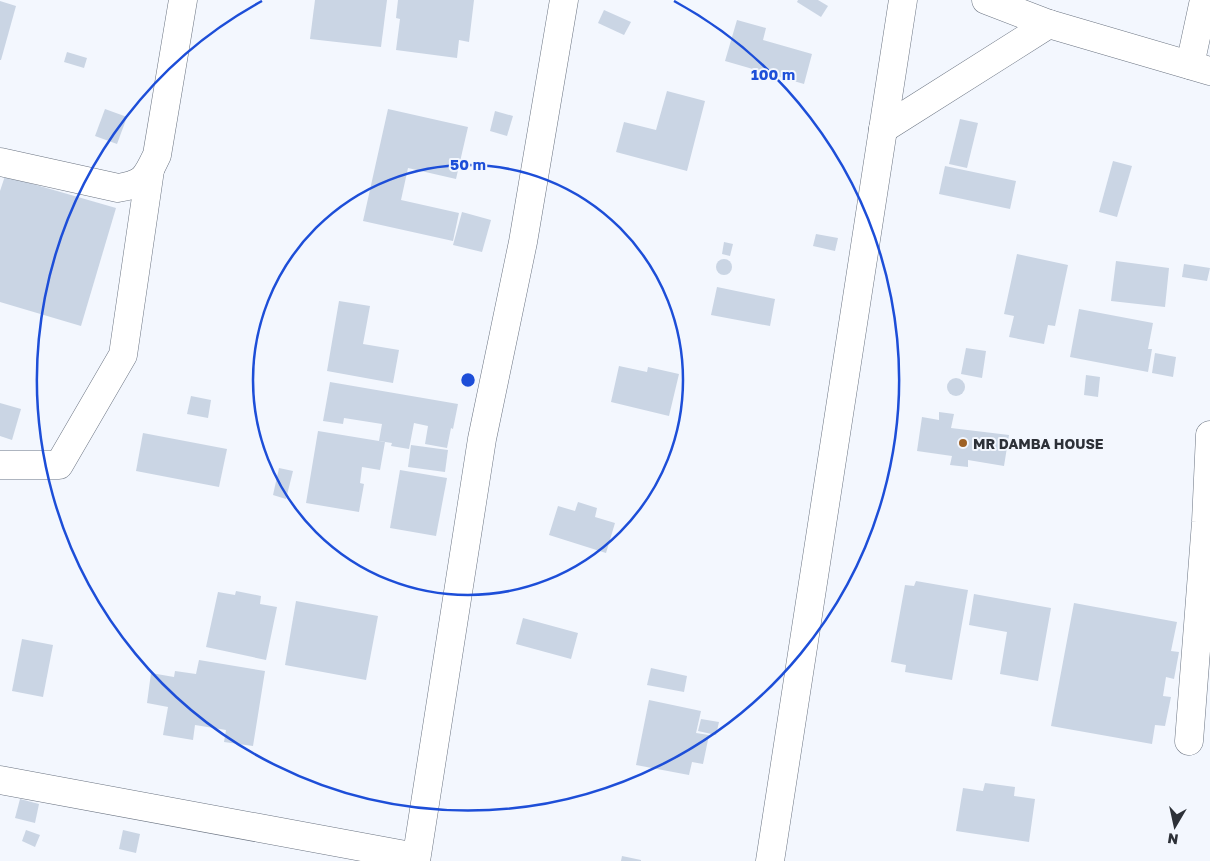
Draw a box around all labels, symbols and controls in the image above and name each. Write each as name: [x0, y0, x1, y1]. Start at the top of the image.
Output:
text: 100 m: [751, 65, 795, 83]
text: 50 m: [450, 155, 486, 173]
centre of rings: [459, 371, 477, 389]
place label: MR DAMBA HOUSE: [973, 435, 1104, 452]
marker: MR DAMBA HOUSE: [957, 437, 969, 449]
north arrow: [1150, 801, 1200, 851]
text: N: [1166, 830, 1179, 849]

